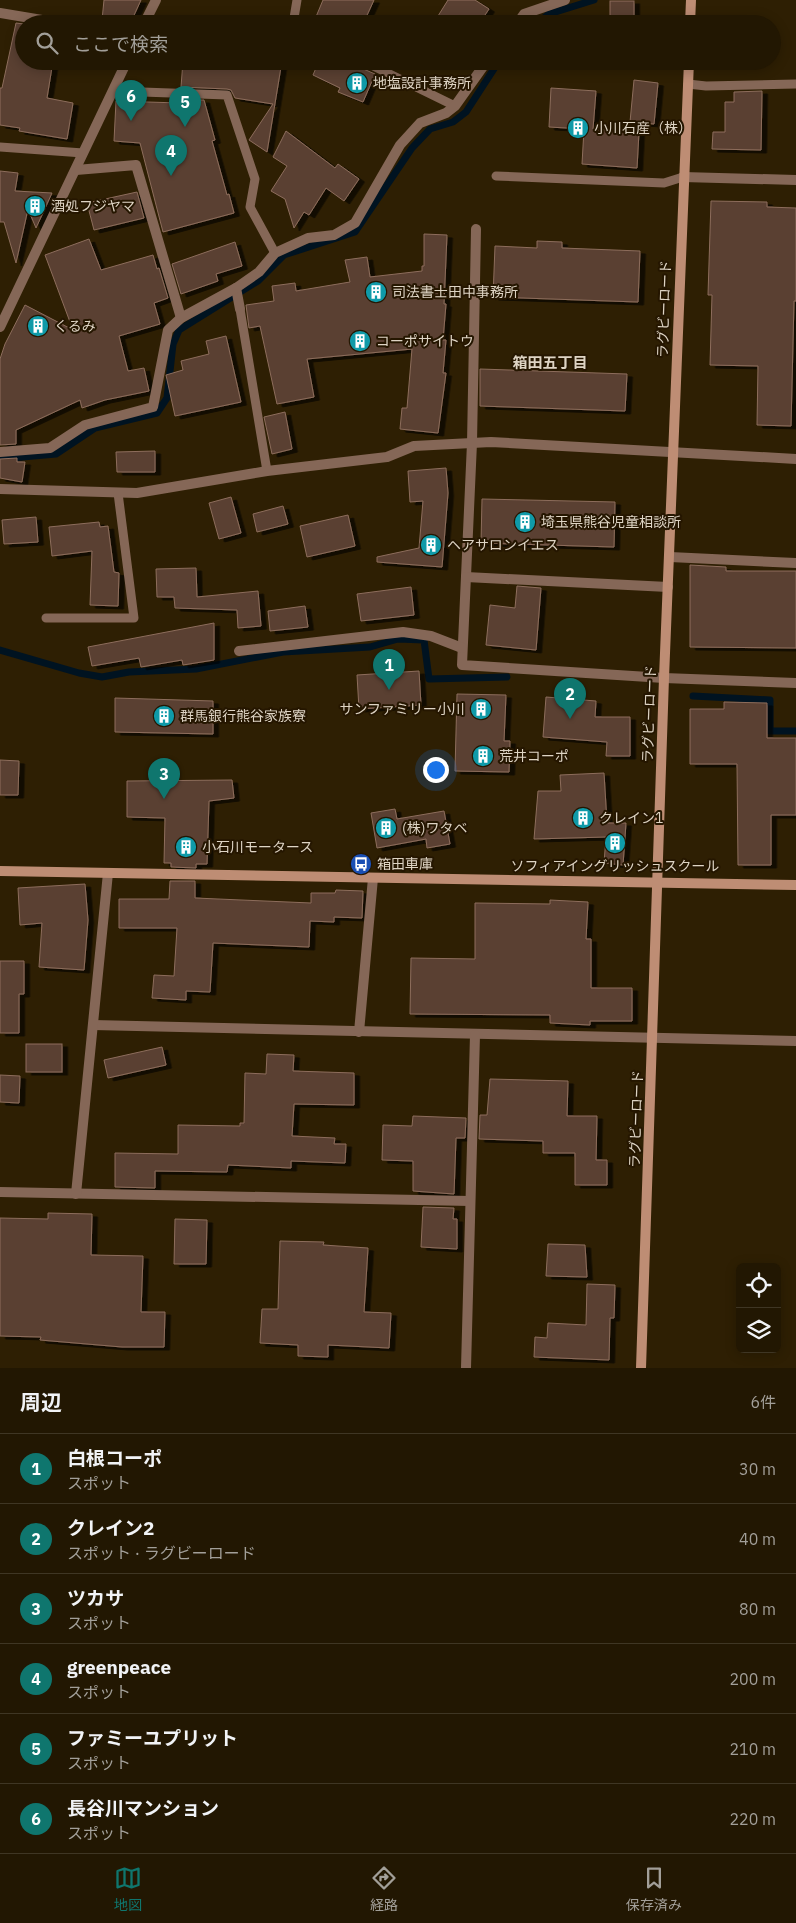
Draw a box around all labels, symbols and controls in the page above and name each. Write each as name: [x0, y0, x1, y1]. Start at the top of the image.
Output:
search box: [15, 15, 781, 70]
icon: search: [33, 29, 61, 57]
text: ここで検索: [73, 32, 168, 56]
building icon: 地塩設計事務所: [345, 71, 369, 95]
place label: 地塩設計事務所: [373, 74, 471, 92]
pin: 6: [115, 80, 147, 121]
pin: 5: [169, 86, 201, 127]
building icon: 小川石産（株）: [566, 116, 590, 140]
place label: 小川石産（株）: [594, 119, 692, 137]
pin: 4: [155, 135, 187, 176]
building icon: 酒処フジヤマ: [23, 194, 47, 218]
place label: 酒処フジヤマ: [51, 197, 135, 215]
street label: ラグビーロード: [653, 260, 675, 358]
building icon: 司法書士田中事務所: [364, 280, 388, 304]
place label: 司法書士田中事務所: [392, 283, 518, 301]
building icon: くるみ: [26, 314, 50, 338]
place label: くるみ: [54, 317, 96, 335]
building icon: コーポサイトウ: [348, 329, 372, 353]
place label: コーポサイトウ: [376, 332, 474, 350]
district label: 箱田五丁目: [512, 353, 588, 372]
building icon: 埼玉県熊谷児童相談所: [513, 510, 537, 534]
place label: 埼玉県熊谷児童相談所: [541, 513, 681, 531]
building icon: ヘアサロンイエス: [419, 533, 443, 557]
place label: ヘアサロンイエス: [447, 536, 559, 554]
pin: 1: [373, 649, 405, 690]
street label: ラグビーロード: [638, 665, 660, 763]
pin: 2: [554, 678, 586, 719]
building icon: サンファミリー小川: [469, 697, 493, 721]
place label: サンファミリー小川: [339, 700, 465, 718]
building icon: 群馬銀行熊谷家族寮: [152, 704, 176, 728]
place label: 群馬銀行熊谷家族寮: [180, 707, 306, 725]
building icon: 荒井コーポ: [471, 744, 495, 768]
place label: 荒井コーポ: [499, 747, 569, 765]
your location: [423, 757, 449, 783]
pin: 3: [148, 758, 180, 799]
building icon: クレイン1: [571, 806, 595, 830]
place label: クレイン1: [599, 809, 663, 827]
building icon: (株)ワタベ: [374, 816, 398, 840]
place label: (株)ワタベ: [402, 819, 467, 837]
building icon: ソフィアイングリッシュスクール: [603, 831, 627, 855]
building icon: 小石川モータース: [174, 835, 198, 859]
place label: 小石川モータース: [202, 838, 313, 856]
bus stop icon: 箱田車庫: [349, 852, 373, 876]
place label: 箱田車庫: [377, 855, 433, 873]
place label: ソフィアイングリッシュスクール: [510, 857, 720, 875]
street label: ラグビーロード: [625, 1070, 647, 1168]
map controls: [736, 1263, 781, 1353]
button: locate: [736, 1263, 781, 1308]
button: layers: [736, 1308, 781, 1353]
text: 周辺: [20, 1388, 62, 1416]
text: 6件: [750, 1392, 776, 1412]
text: 白根コーポ: [67, 1446, 162, 1470]
text: 1: [31, 1459, 41, 1479]
text: 30 m: [739, 1459, 776, 1479]
text: スポット: [67, 1473, 131, 1493]
text: クレイン2: [67, 1516, 154, 1540]
text: 2: [31, 1529, 41, 1549]
text: 40 m: [739, 1529, 776, 1549]
text: スポット · ラグビーロード: [67, 1543, 256, 1563]
text: ツカサ: [67, 1586, 124, 1610]
text: 3: [31, 1599, 41, 1619]
text: 80 m: [739, 1599, 776, 1619]
text: スポット: [67, 1613, 131, 1633]
text: greenpeace: [67, 1655, 171, 1679]
text: 4: [31, 1669, 41, 1689]
text: 200 m: [729, 1669, 776, 1689]
text: スポット: [67, 1682, 131, 1702]
text: ファミーユプリット: [67, 1726, 238, 1750]
text: 5: [31, 1739, 41, 1759]
text: 210 m: [729, 1739, 776, 1759]
text: スポット: [67, 1753, 131, 1773]
text: 長谷川マンション: [67, 1796, 219, 1820]
text: 6: [31, 1809, 41, 1829]
text: 220 m: [729, 1809, 776, 1829]
text: スポット: [67, 1823, 131, 1843]
tab: 地図: [114, 1864, 142, 1914]
tab: 経路: [370, 1864, 398, 1914]
tab: 保存済み: [626, 1864, 682, 1914]

